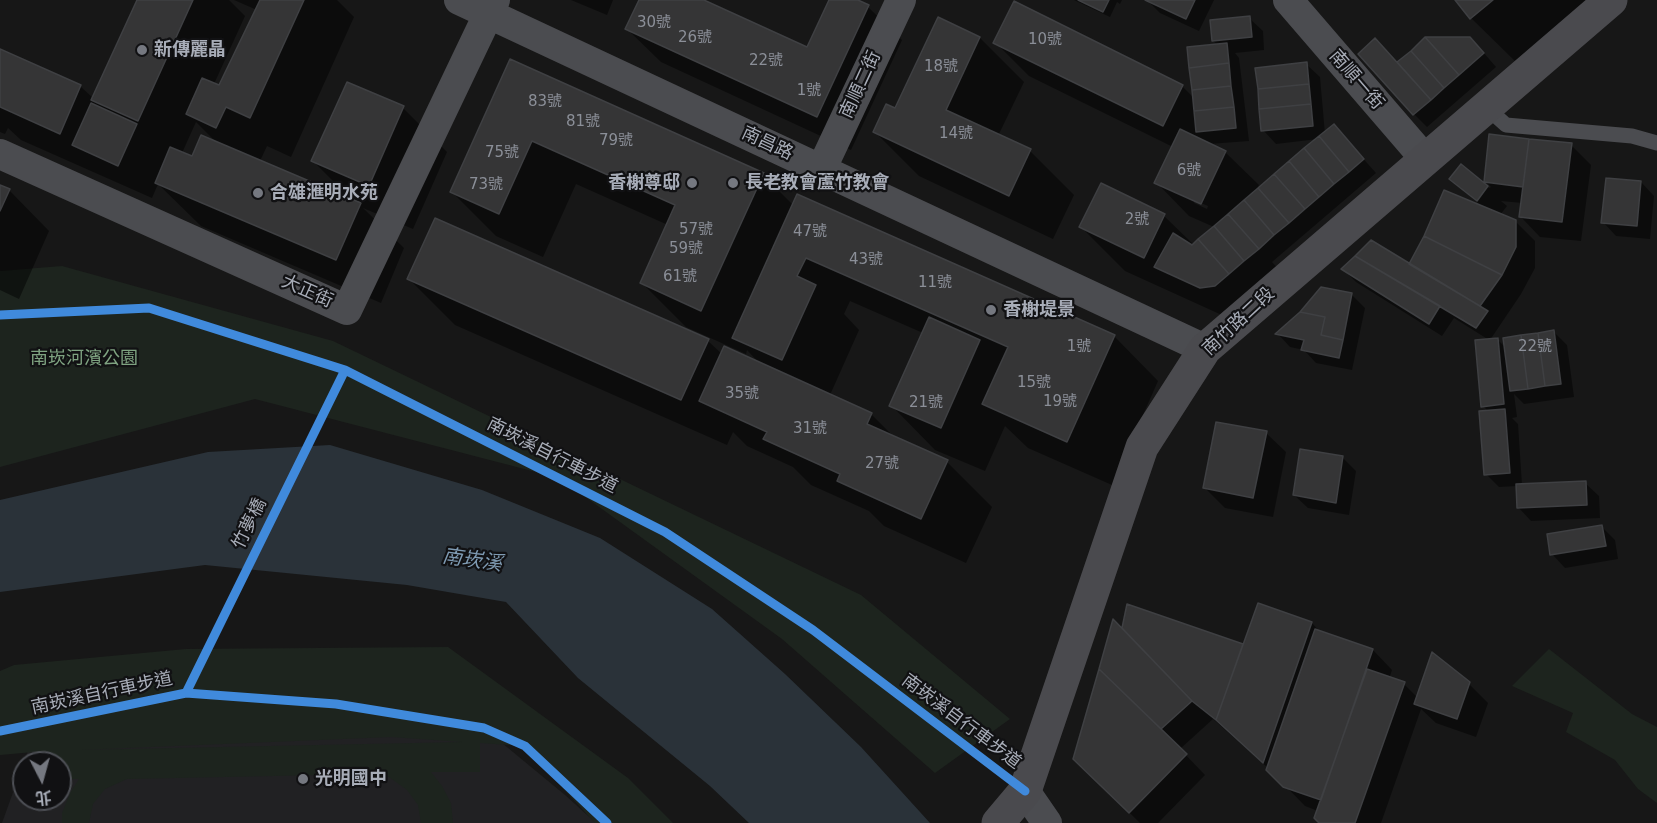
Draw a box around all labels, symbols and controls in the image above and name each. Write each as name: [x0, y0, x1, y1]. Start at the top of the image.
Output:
house number: 30號: [637, 14, 671, 32]
house number: 26號: [678, 29, 712, 47]
house number: 10號: [1028, 31, 1062, 49]
place label: 新傳麗晶: [154, 39, 226, 61]
marker: 新傳麗晶: [135, 43, 149, 57]
street label: 南順一街: [1324, 46, 1388, 114]
street label: 南順二街: [836, 48, 886, 122]
house number: 22號: [749, 52, 783, 70]
house number: 18號: [924, 58, 958, 76]
house number: 1號: [797, 82, 821, 100]
house number: 83號: [528, 93, 562, 111]
house number: 81號: [566, 113, 600, 131]
street label: 南昌路: [738, 123, 796, 165]
house number: 14號: [939, 125, 973, 143]
house number: 79號: [599, 132, 633, 150]
house number: 75號: [485, 144, 519, 162]
house number: 6號: [1177, 162, 1201, 180]
place label: 香榭尊邸: [608, 172, 680, 194]
place label: 長老教會蘆竹教會: [745, 172, 889, 194]
house number: 73號: [469, 176, 503, 194]
marker: 香榭尊邸: [685, 176, 699, 190]
marker: 長老教會蘆竹教會: [726, 176, 740, 190]
place label: 合雄滙明水苑: [270, 182, 378, 204]
marker: 合雄滙明水苑: [251, 186, 265, 200]
house number: 2號: [1125, 211, 1149, 229]
house number: 57號: [679, 221, 713, 239]
house number: 47號: [793, 223, 827, 241]
house number: 59號: [669, 240, 703, 258]
house number: 43號: [849, 251, 883, 269]
house number: 61號: [663, 268, 697, 286]
street label: 大正街: [278, 271, 336, 313]
house number: 11號: [918, 274, 952, 292]
street label: 南竹路二段: [1199, 283, 1279, 361]
place label: 香榭堤景: [1003, 299, 1075, 321]
marker: 香榭堤景: [984, 303, 998, 317]
house number: 1號: [1067, 338, 1091, 356]
house number: 22號: [1518, 338, 1552, 356]
park label: 南崁河濱公園: [30, 348, 138, 370]
house number: 15號: [1017, 374, 1051, 392]
house number: 35號: [725, 385, 759, 403]
house number: 19號: [1043, 393, 1077, 411]
house number: 21號: [909, 394, 943, 412]
street label: 南崁溪自行車步道: [483, 414, 621, 498]
house number: 31號: [793, 420, 827, 438]
house number: 27號: [865, 455, 899, 473]
street label: 竹夢橋: [228, 495, 272, 553]
water label: 南崁溪: [441, 545, 503, 577]
street label: 南崁溪自行車步道: [29, 668, 175, 720]
street label: 南崁溪自行車步道: [897, 670, 1025, 774]
north arrow: [12, 751, 72, 811]
place label: 光明國中: [315, 768, 387, 790]
marker: 光明國中: [296, 772, 310, 786]
text: 北: [35, 787, 53, 808]

